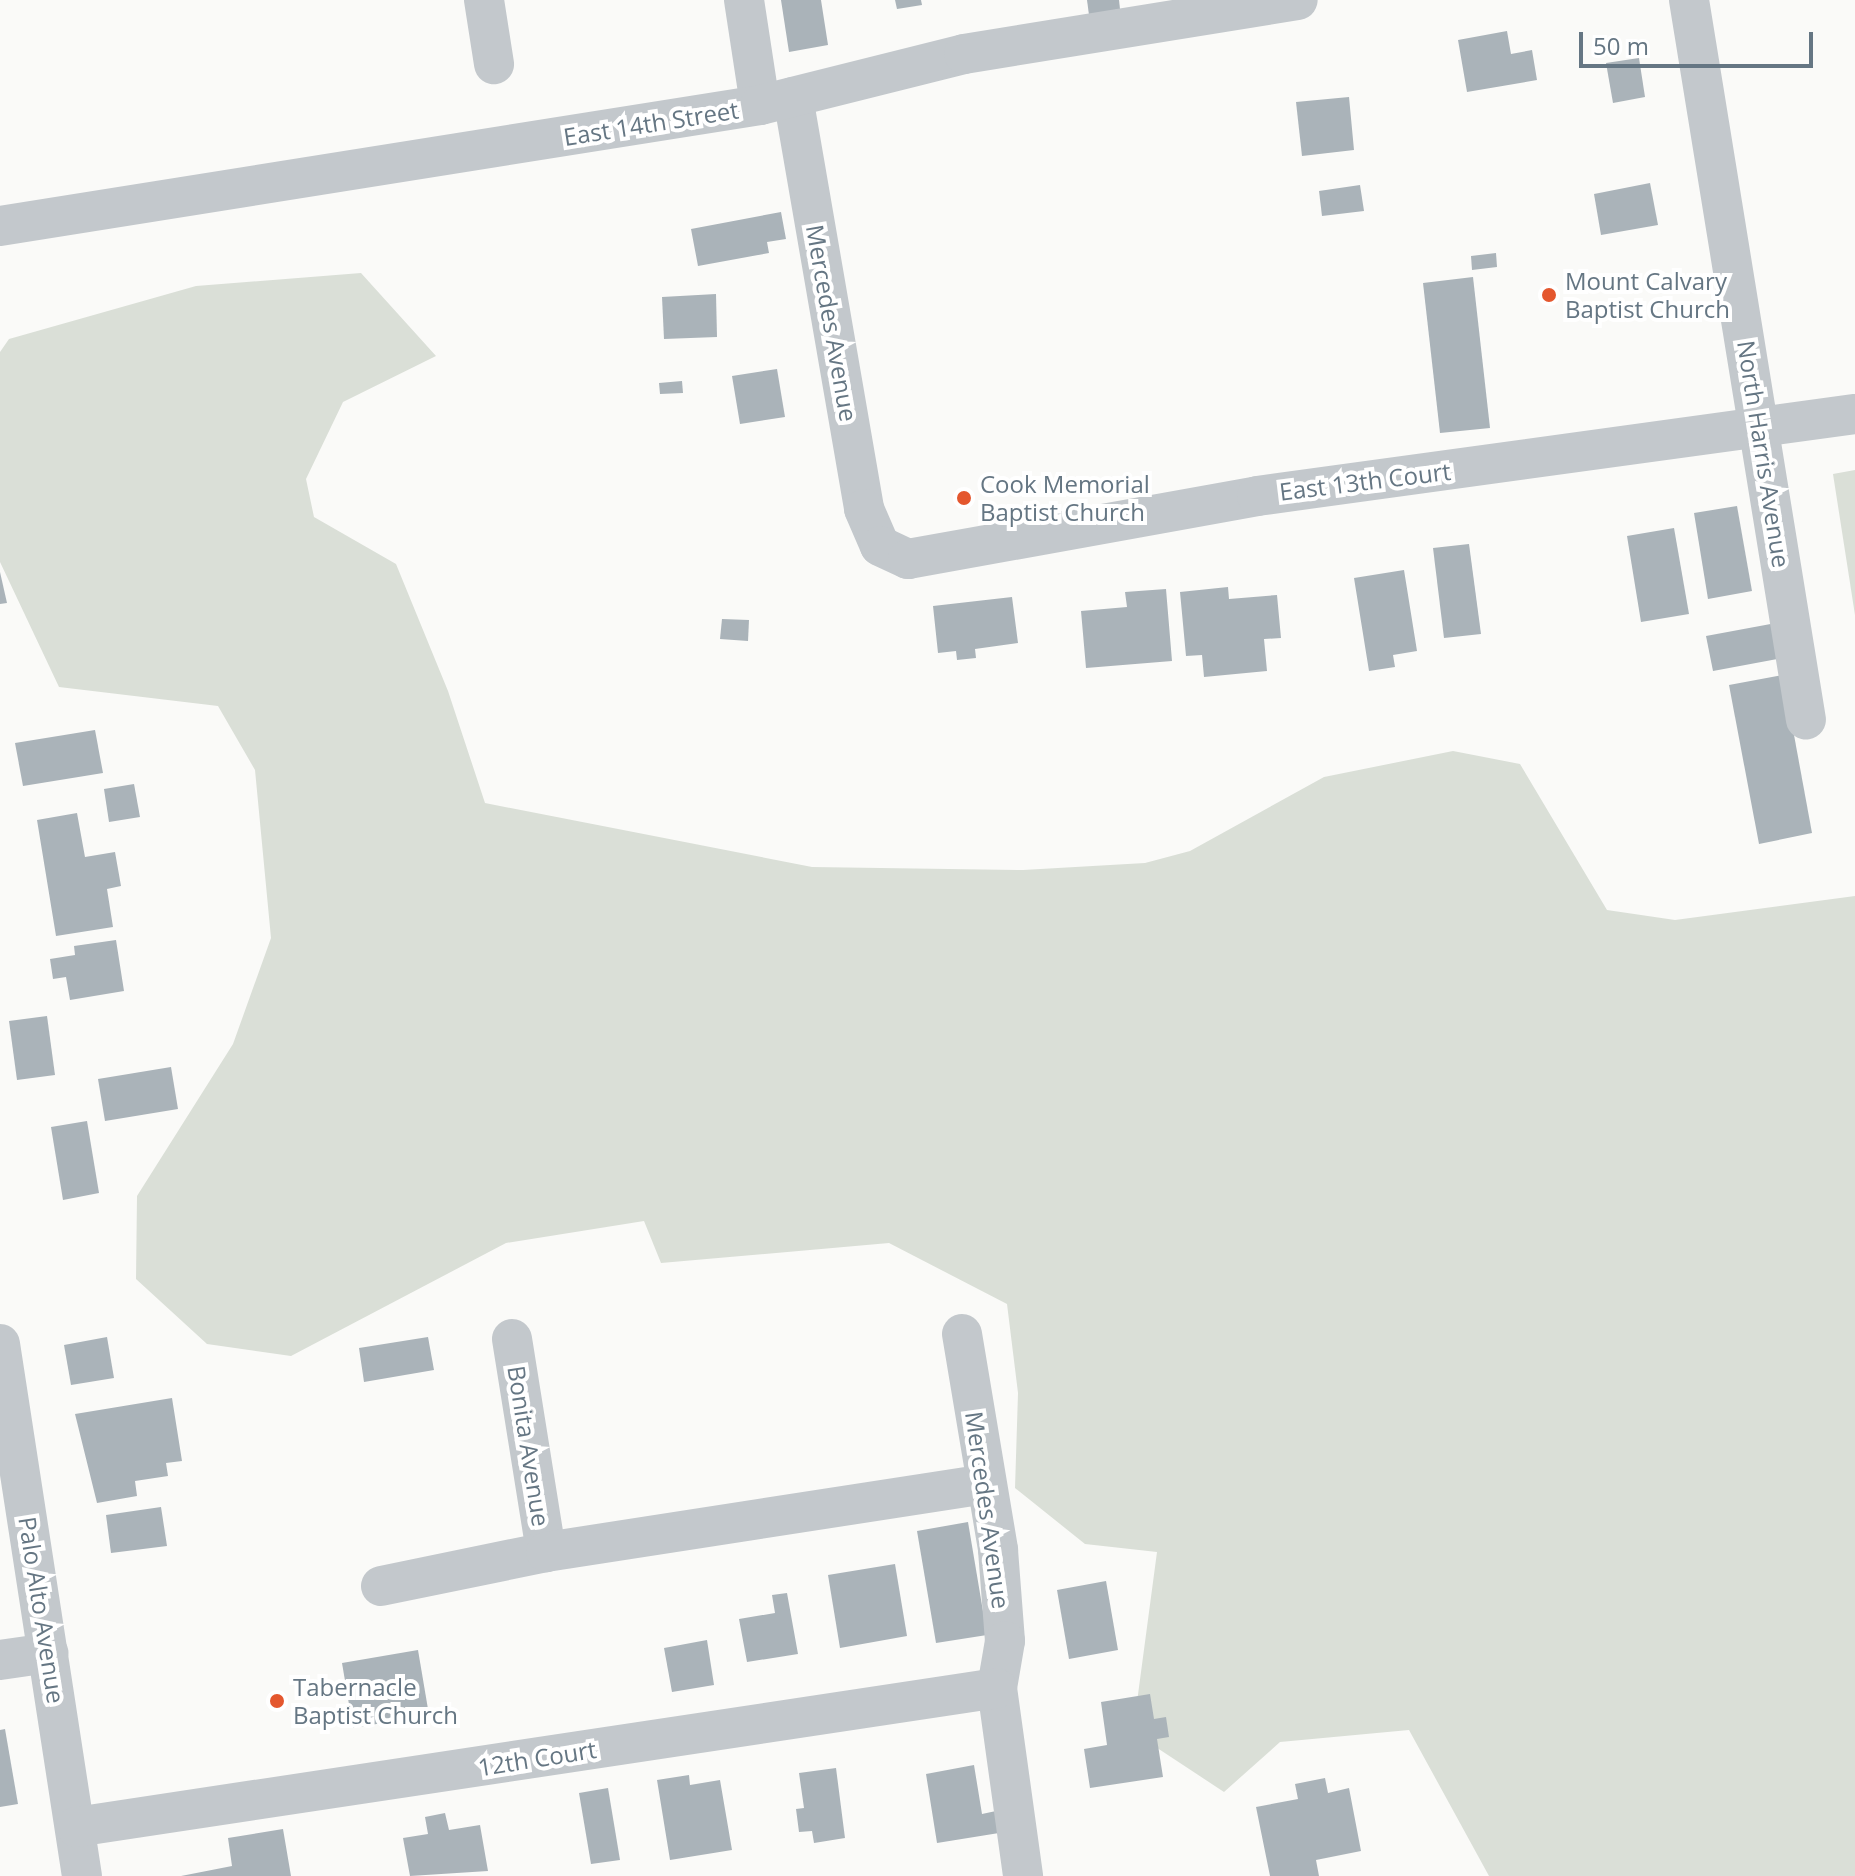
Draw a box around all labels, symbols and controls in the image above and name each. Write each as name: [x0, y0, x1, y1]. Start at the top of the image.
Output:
scale bar: [1583, 16, 1817, 66]
text: 50 m: [1593, 29, 1649, 62]
street label: East 14th Street: [561, 95, 741, 151]
street label: Mercedes Avenue: [801, 222, 863, 424]
place label: Mount Calvary Baptist Church: [1565, 267, 1730, 323]
marker: Mount Calvary Baptist Church: [1540, 286, 1558, 304]
street label: North Harris Avenue: [1732, 338, 1796, 570]
street label: East 13th Court: [1278, 456, 1452, 506]
place label: Cook Memorial Baptist Church: [980, 470, 1150, 526]
marker: Cook Memorial Baptist Church: [955, 489, 973, 507]
street label: Bonita Avenue: [502, 1364, 556, 1528]
street label: Mercedes Avenue: [960, 1409, 1016, 1611]
street label: Palo Alto Avenue: [13, 1515, 71, 1705]
place label: Tabernacle Baptist Church: [293, 1673, 458, 1729]
marker: Tabernacle Baptist Church: [268, 1692, 286, 1710]
street label: 12th Court: [476, 1734, 598, 1782]

